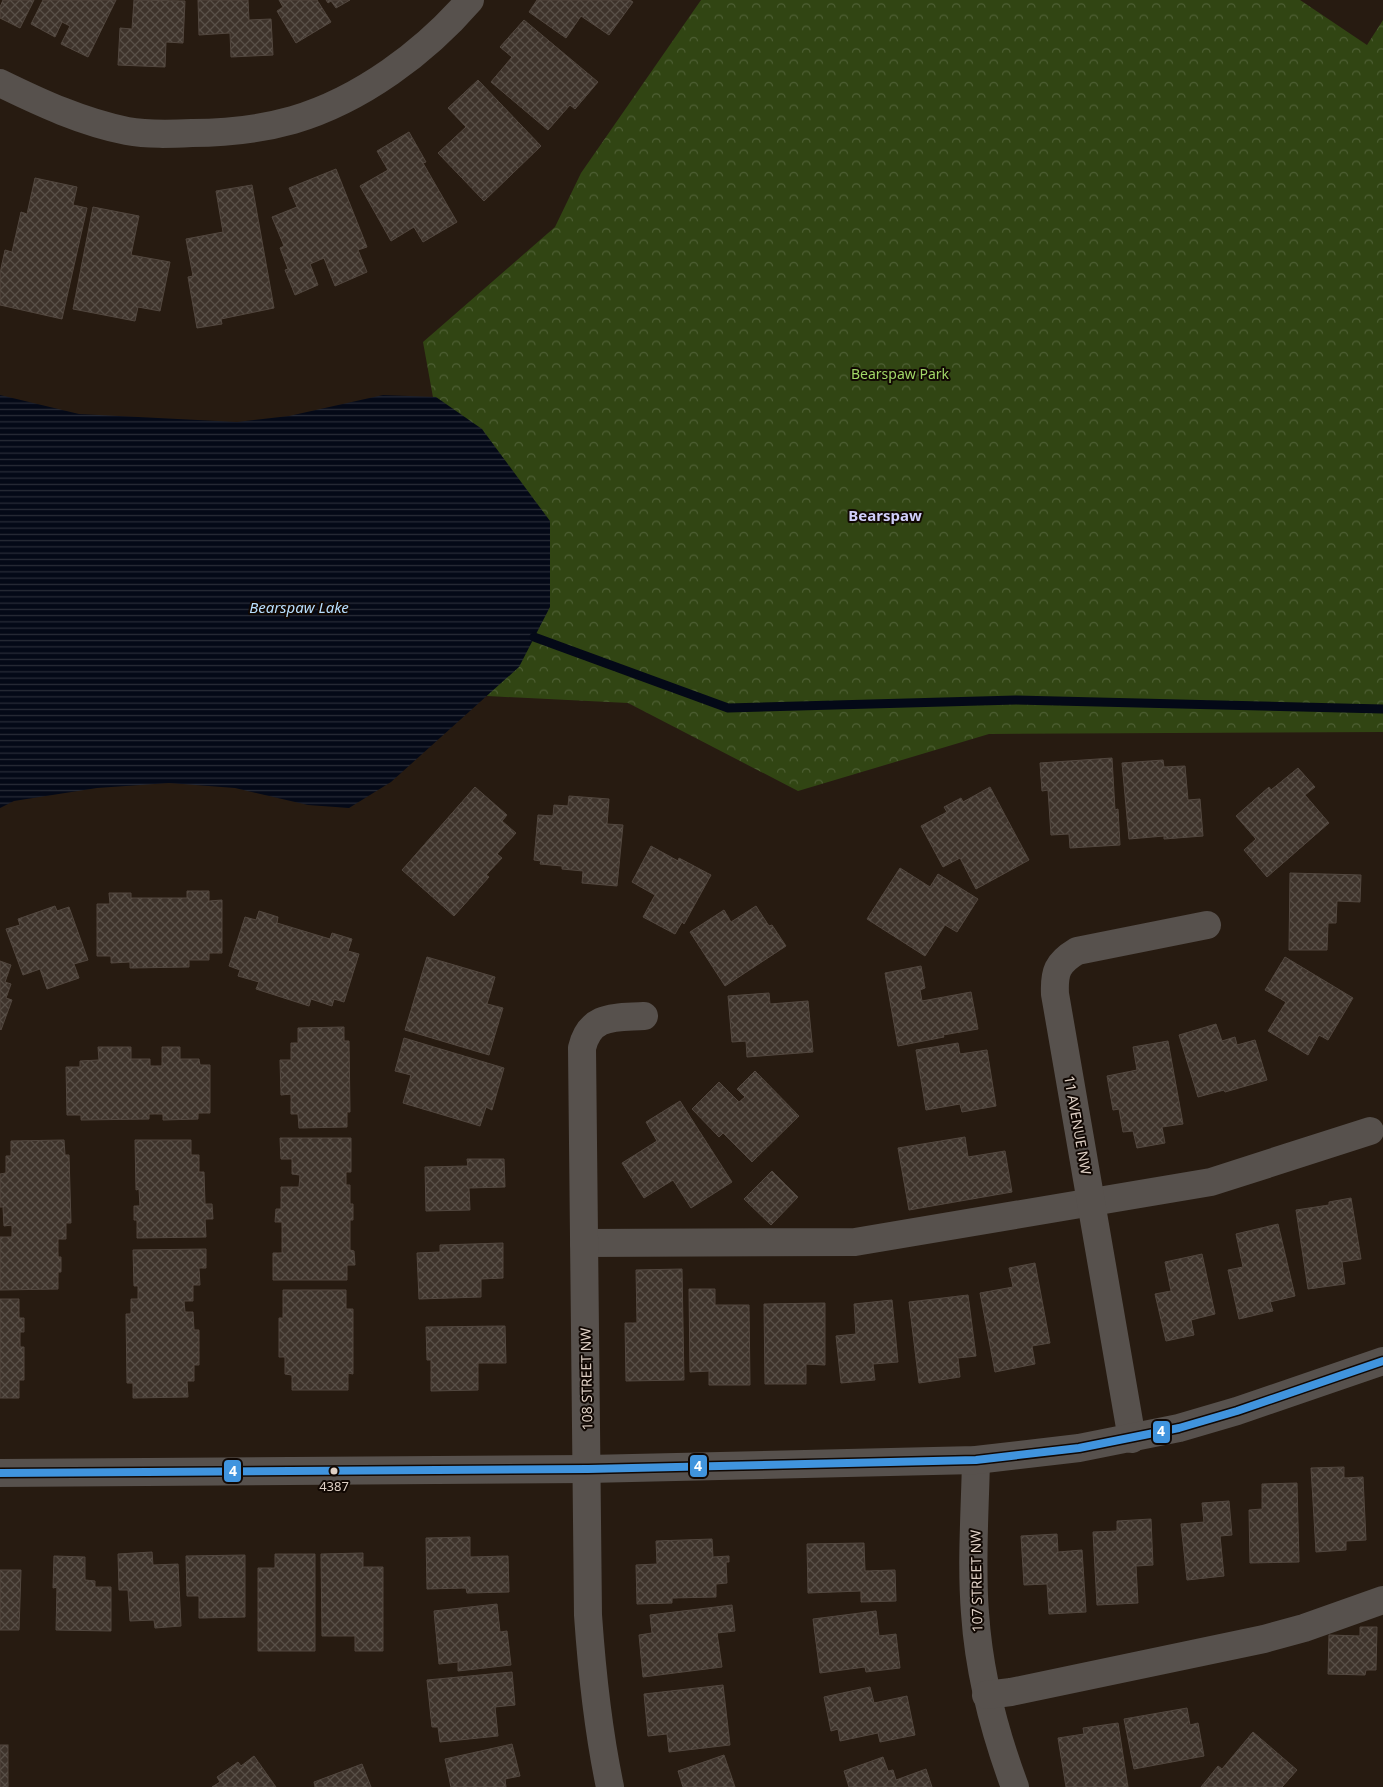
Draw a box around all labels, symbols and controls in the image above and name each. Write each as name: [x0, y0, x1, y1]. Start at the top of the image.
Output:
park label: Bearspaw Park: [851, 364, 950, 383]
district label: Bearspaw: [848, 505, 922, 525]
water label: Bearspaw Lake: [249, 597, 349, 617]
street label: 11 AVENUE NW: [1060, 1074, 1096, 1176]
street label: 108 STREET NW: [576, 1328, 596, 1430]
line badge: 4: [1152, 1420, 1171, 1444]
text: 4: [1157, 1421, 1165, 1440]
line badge: 4: [689, 1454, 708, 1478]
text: 4: [694, 1456, 702, 1475]
line badge: 4: [223, 1459, 242, 1483]
text: 4: [229, 1461, 237, 1480]
marker: 4387: [329, 1466, 339, 1476]
place label: 4387: [319, 1477, 349, 1495]
street label: 107 STREET NW: [966, 1530, 986, 1632]

